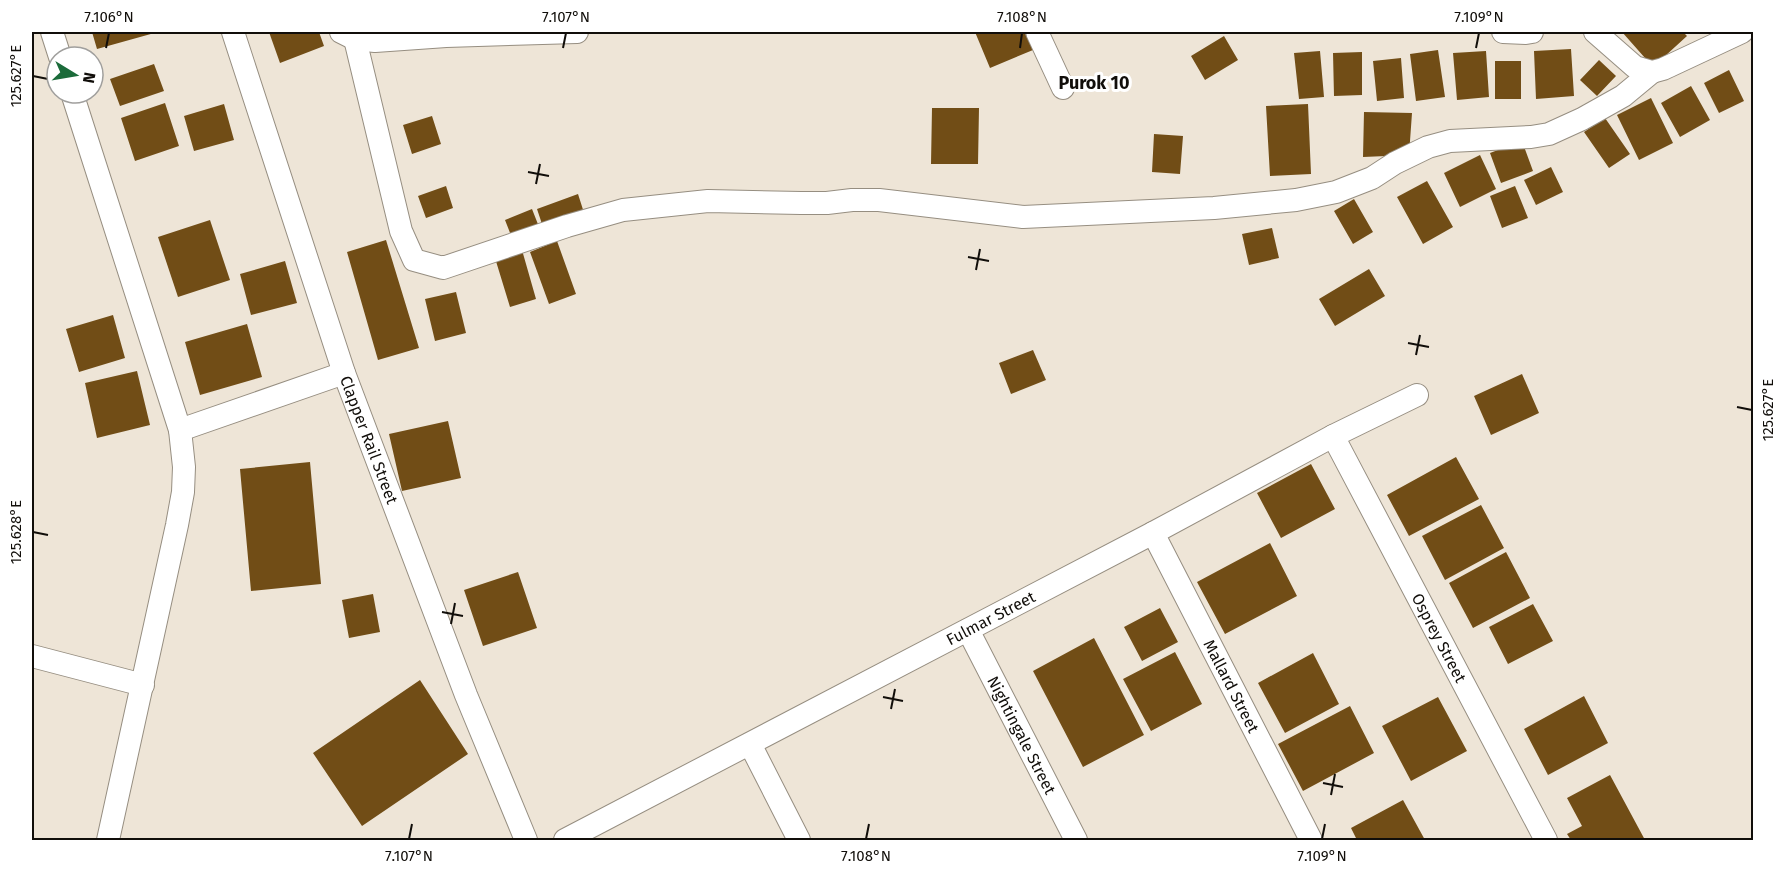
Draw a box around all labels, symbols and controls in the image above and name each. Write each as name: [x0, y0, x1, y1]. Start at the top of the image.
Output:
text: 7.106°N: [84, 8, 134, 26]
text: 7.107°N: [542, 8, 590, 26]
text: 7.108°N: [997, 8, 1047, 26]
text: 7.109°N: [1454, 8, 1504, 26]
text: 125.627°E: [7, 45, 25, 107]
north arrow: [45, 45, 105, 105]
text: N: [79, 71, 100, 85]
district label: Purok 10: [1059, 72, 1129, 94]
street label: Clapper Rail Street: [336, 373, 402, 507]
text: 125.627°E: [1759, 379, 1777, 441]
text: 125.628°E: [7, 500, 25, 564]
street label: Fulmar Street: [943, 587, 1038, 649]
street label: Osprey Street: [1408, 590, 1471, 686]
street label: Mallard Street: [1200, 636, 1264, 736]
street label: Nightingale Street: [984, 673, 1060, 798]
text: 7.107°N: [385, 847, 433, 865]
text: 7.108°N: [841, 847, 891, 865]
text: 7.109°N: [1297, 847, 1347, 865]

